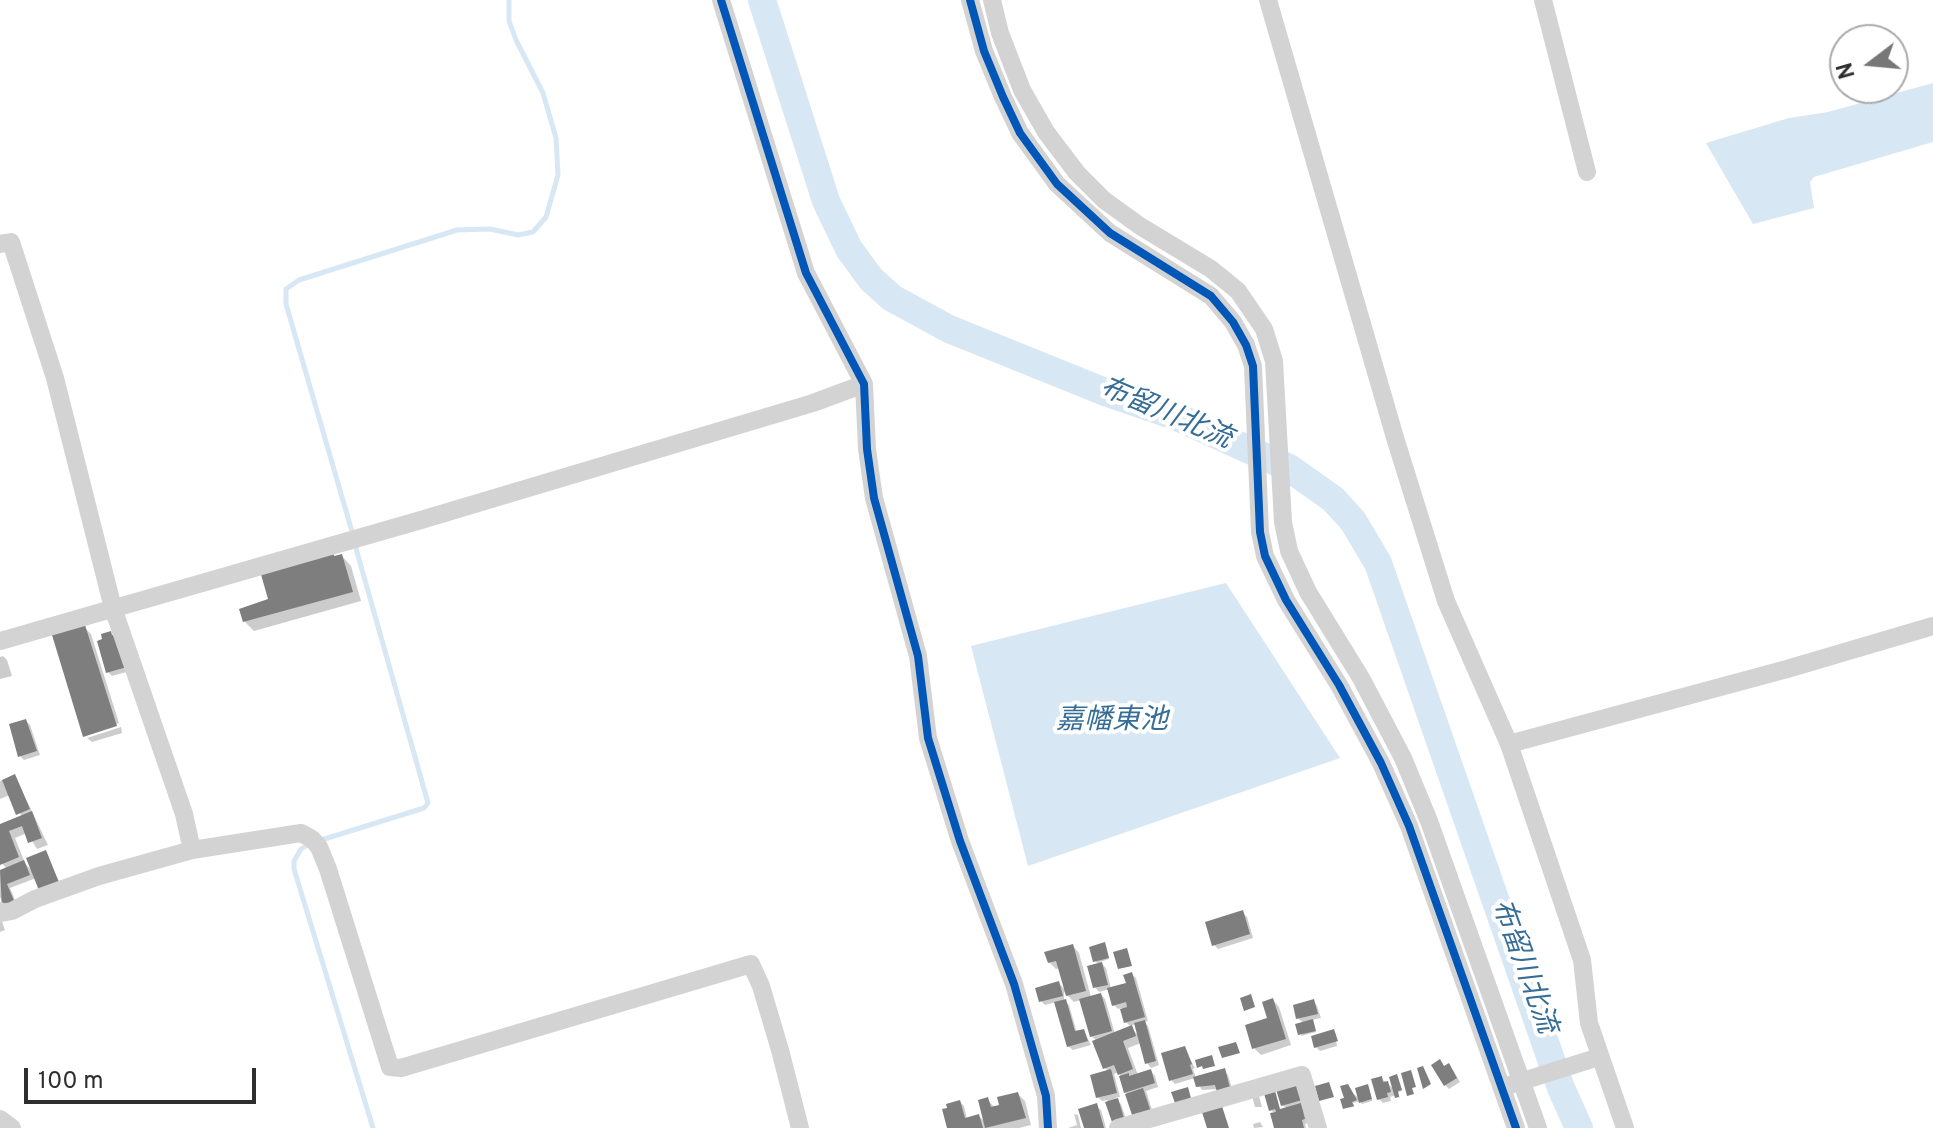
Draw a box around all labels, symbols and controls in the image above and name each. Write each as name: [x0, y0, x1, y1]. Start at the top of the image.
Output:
north arrow: [1829, 24, 1909, 104]
text: N: [1832, 59, 1863, 82]
water label: 布留川北流: [1094, 372, 1236, 458]
water label: 嘉幡東池: [1056, 705, 1168, 739]
water label: 布留川北流: [1482, 895, 1562, 1039]
scale bar: [28, 1052, 260, 1102]
text: 100 m: [38, 1067, 104, 1097]

